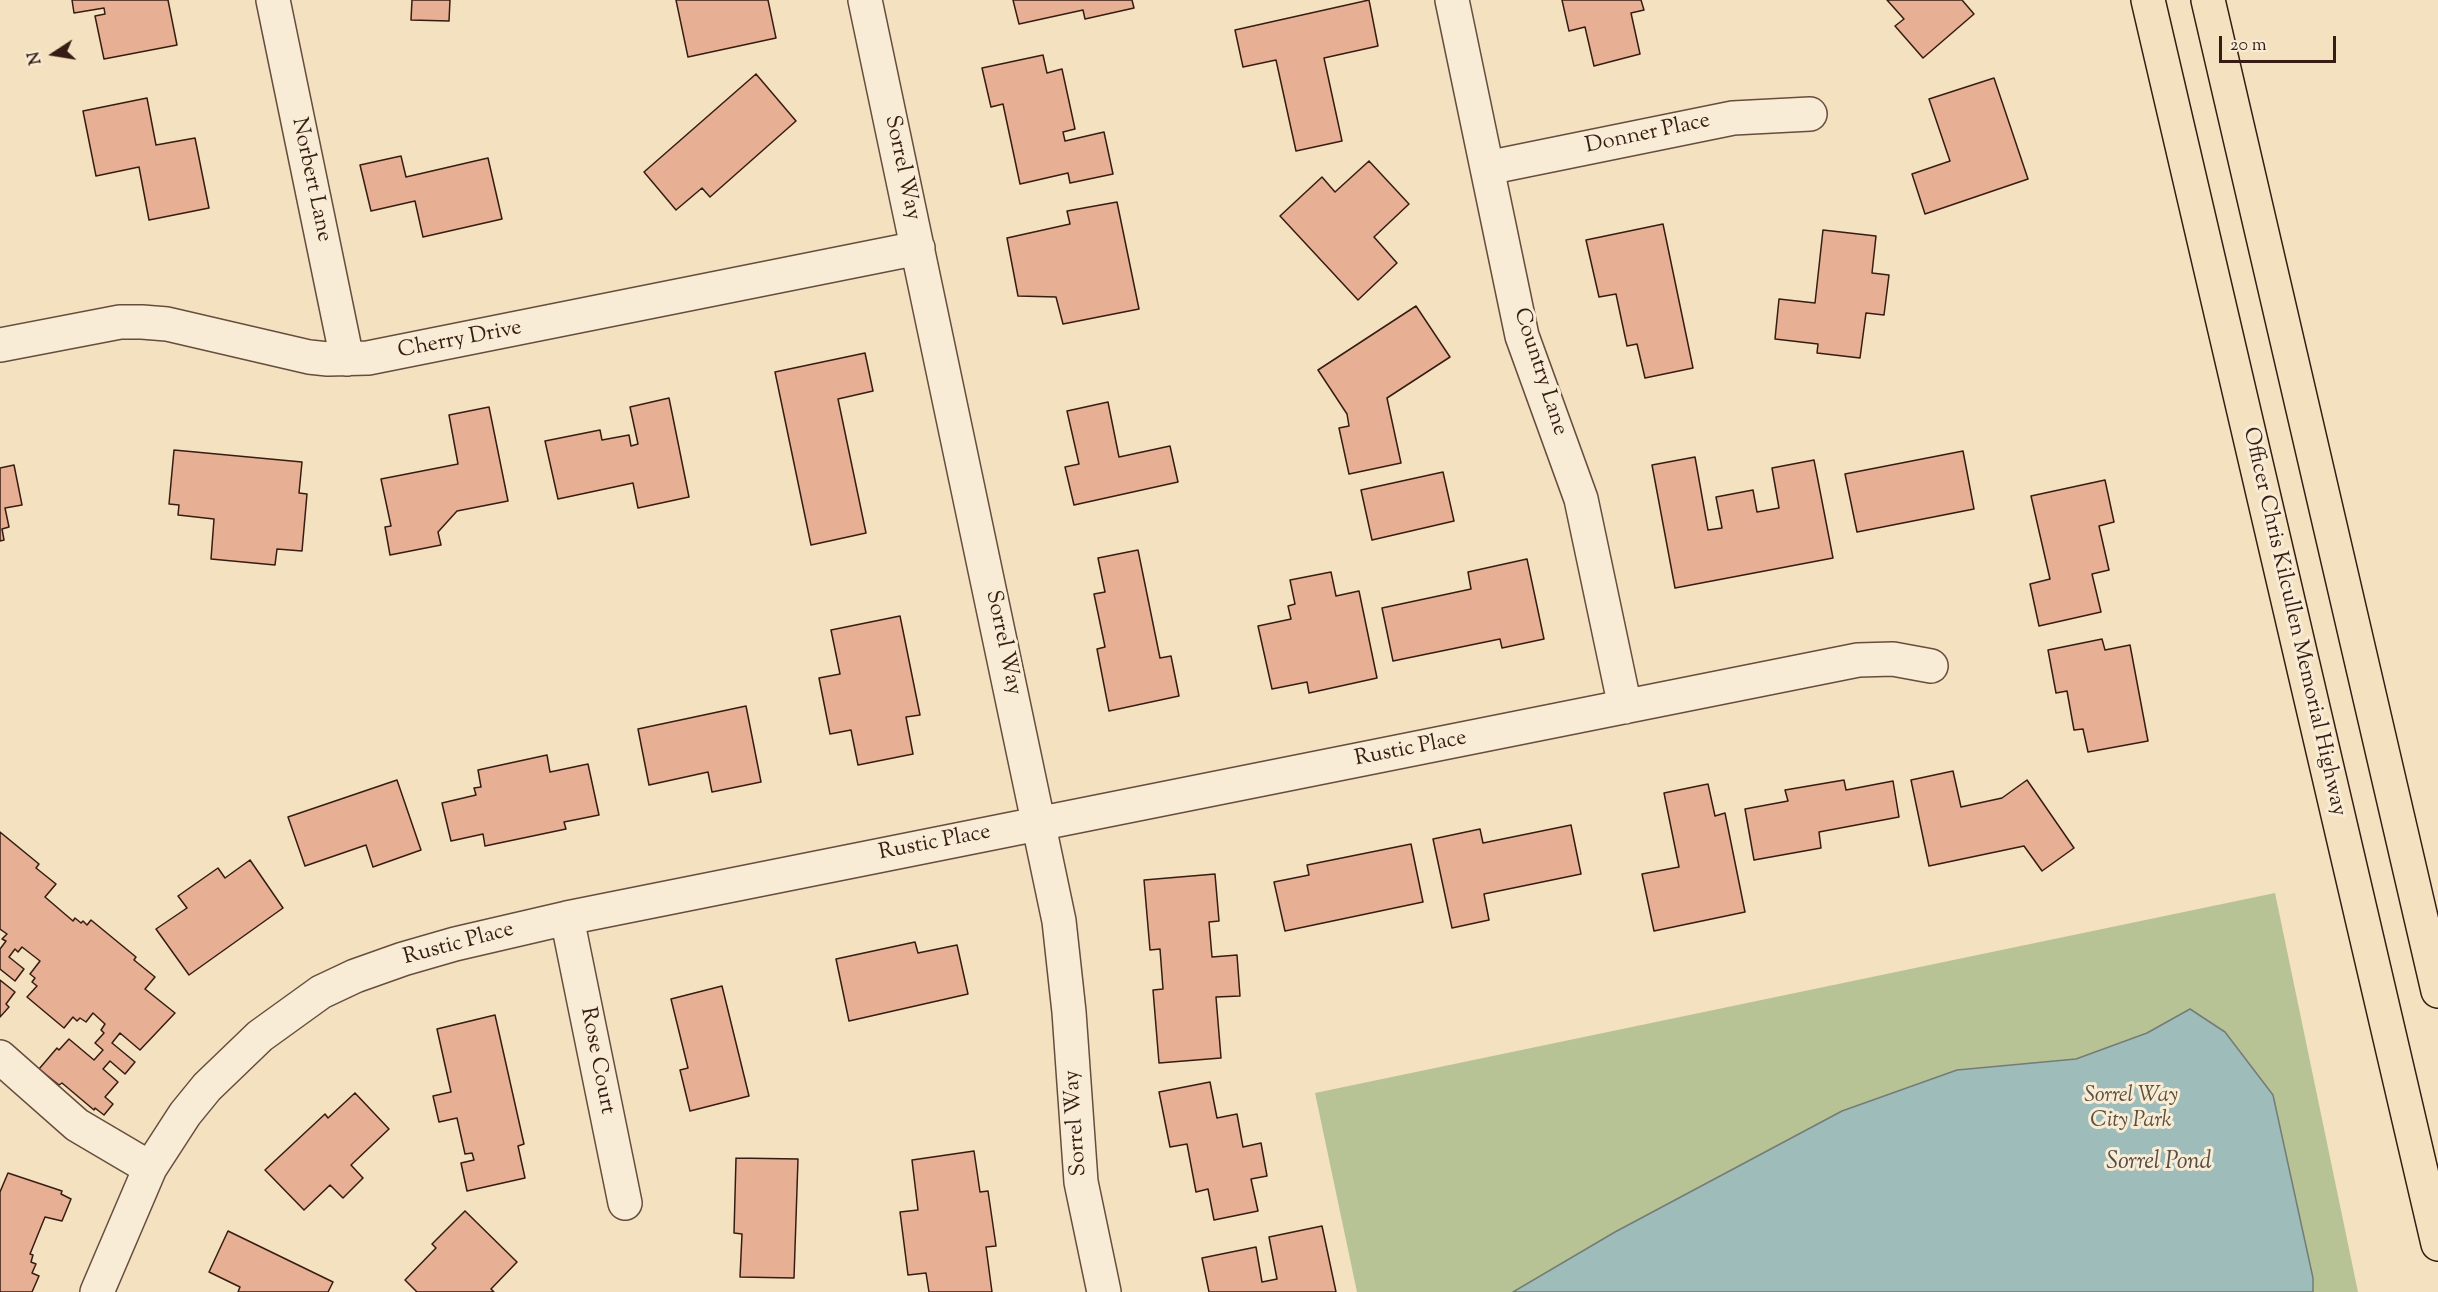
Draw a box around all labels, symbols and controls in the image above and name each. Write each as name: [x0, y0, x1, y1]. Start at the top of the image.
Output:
north arrow: [24, 24, 84, 84]
scale bar: [2222, 24, 2339, 62]
text: 20 m: [2230, 33, 2267, 59]
text: N: [23, 49, 48, 66]
street label: Donner Place: [1583, 109, 1713, 161]
street label: Sorrel Way: [877, 113, 925, 223]
street label: Norbert Lane: [284, 115, 336, 245]
street label: Country Lane: [1506, 305, 1572, 439]
street label: Cherry Drive: [396, 316, 524, 366]
street label: Officer Chris Kilcullen Memorial Highway: [2235, 425, 2351, 819]
street label: Sorrel Way: [978, 588, 1026, 698]
street label: Rustic Place: [1353, 726, 1469, 774]
street label: Rustic Place: [877, 820, 993, 868]
street label: Rustic Place: [401, 918, 517, 972]
street label: Rose Court: [573, 1005, 619, 1117]
street label: Sorrel Way: [1060, 1069, 1094, 1177]
park label: Sorrel Way City Park: [2084, 1084, 2178, 1136]
water label: Sorrel Pond: [2106, 1150, 2212, 1178]

